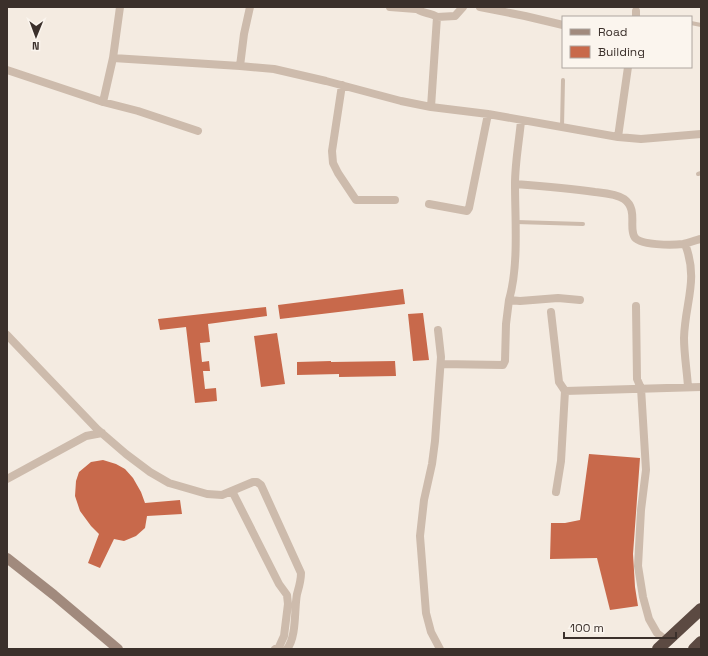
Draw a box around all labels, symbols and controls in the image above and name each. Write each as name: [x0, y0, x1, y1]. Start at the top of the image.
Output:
north arrow: [16, 16, 56, 56]
legend: [562, 16, 692, 68]
text: Road: [598, 24, 627, 40]
text: N: [32, 39, 40, 53]
text: Building: [598, 44, 645, 60]
scale bar: [564, 614, 676, 640]
text: 100 m: [570, 620, 604, 636]

